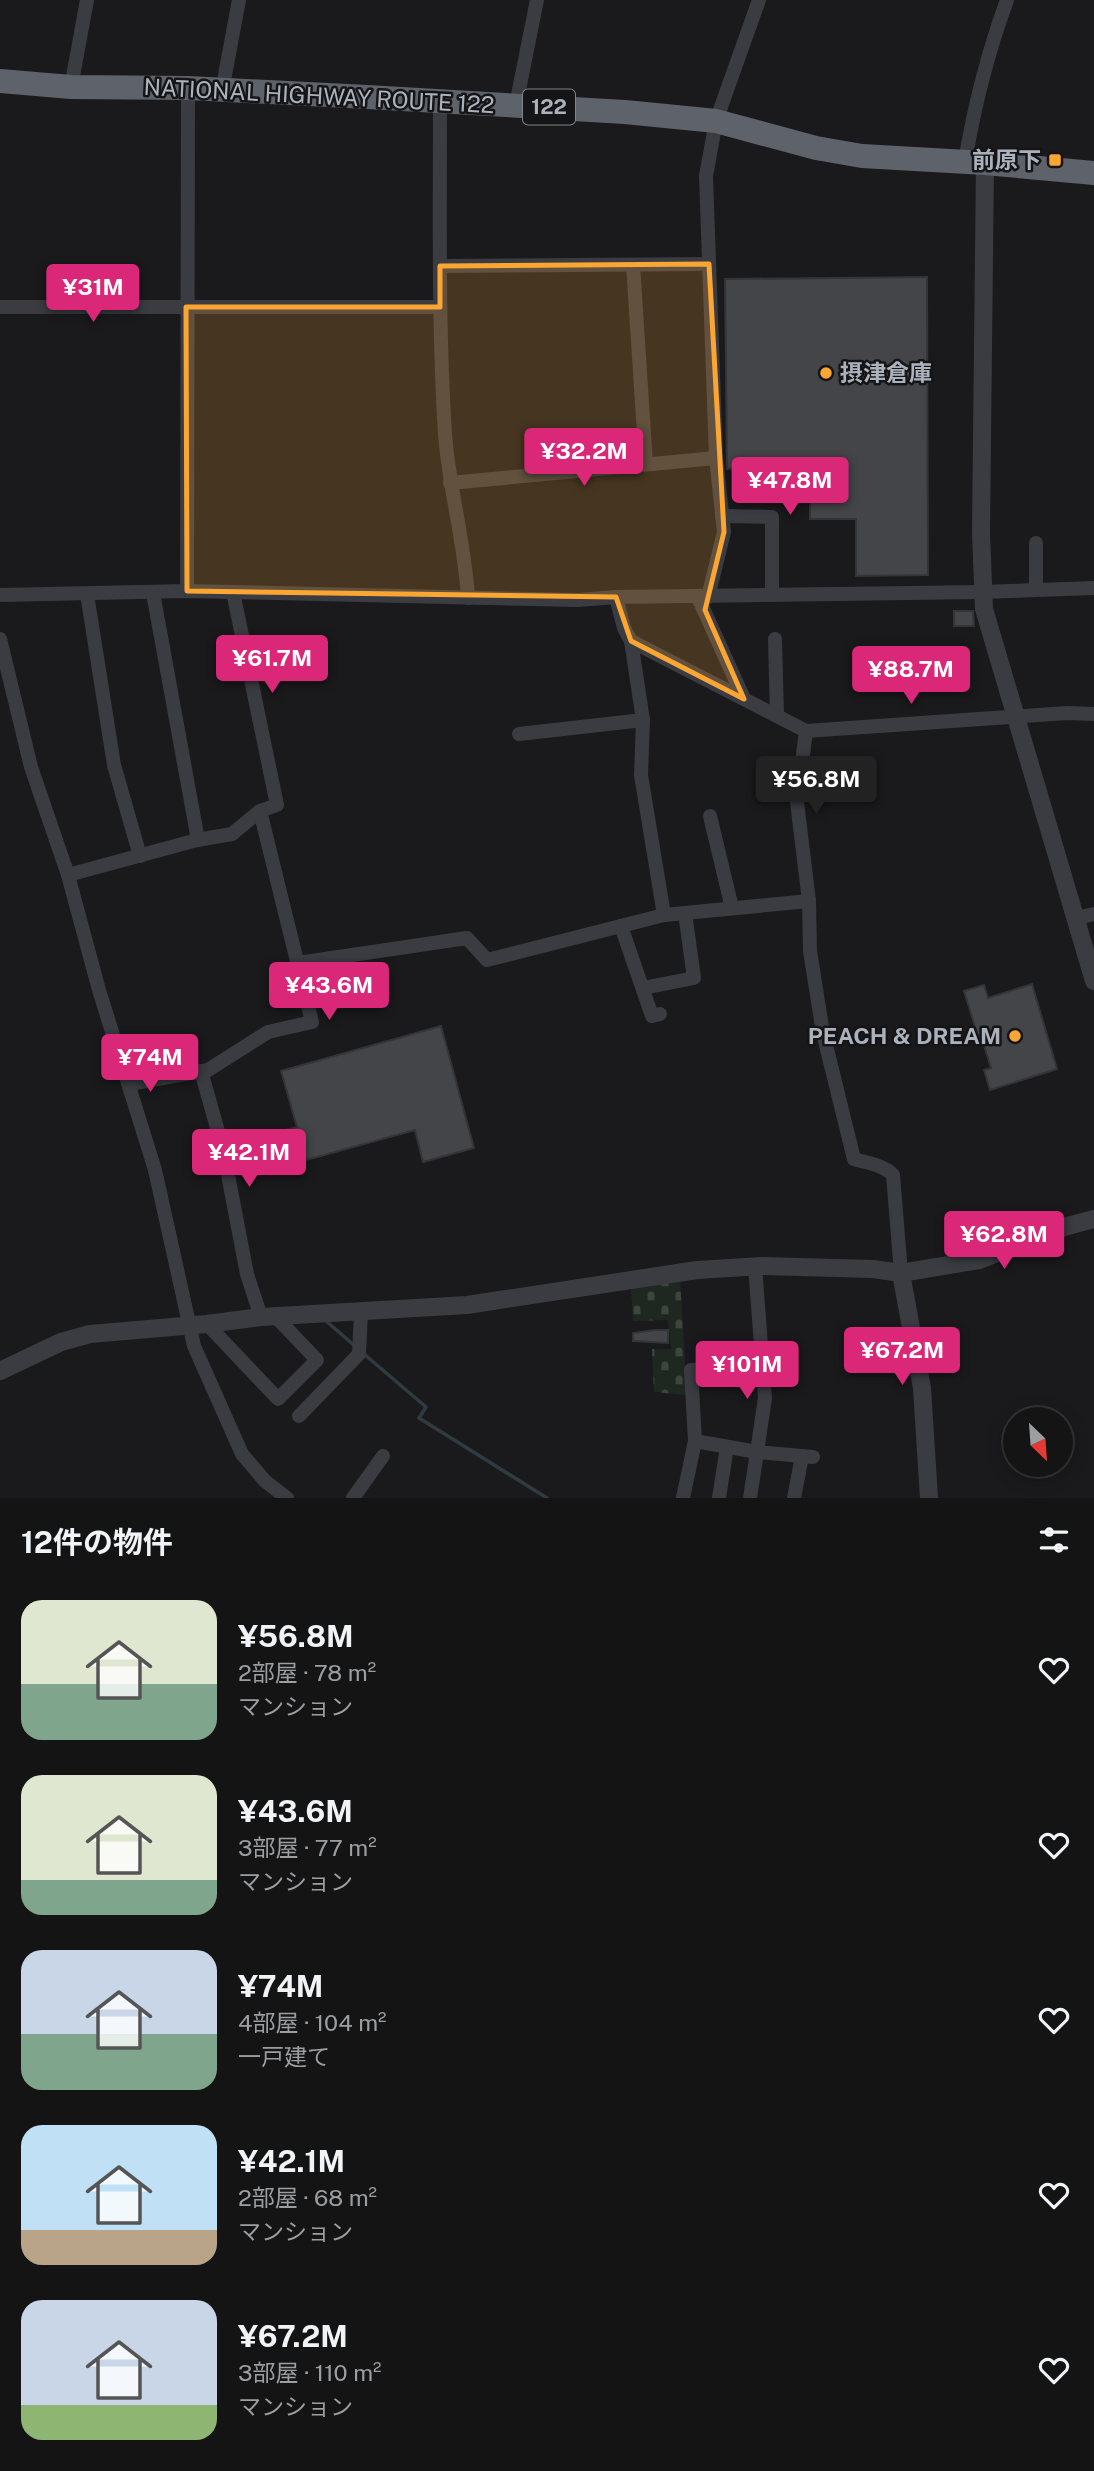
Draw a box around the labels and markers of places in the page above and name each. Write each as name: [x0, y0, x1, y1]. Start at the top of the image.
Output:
place label: 前原下: [972, 146, 1041, 173]
marker: 前原下: [1047, 152, 1063, 168]
pin: ¥31M: [52, 264, 134, 324]
place label: 摂津倉庫: [840, 359, 932, 386]
marker: 摂津倉庫: [818, 365, 834, 381]
pin: ¥32.2M: [527, 428, 641, 488]
pin: ¥47.8M: [733, 458, 847, 517]
pin: ¥61.7M: [215, 636, 329, 695]
pin: ¥88.7M: [854, 646, 968, 706]
pin: ¥56.8M: [759, 756, 873, 816]
pin: ¥43.6M: [272, 962, 386, 1022]
place label: PEACH & DREAM: [808, 1022, 1001, 1049]
marker: PEACH & DREAM: [1007, 1028, 1023, 1044]
pin: ¥74M: [109, 1034, 191, 1094]
pin: ¥42.1M: [192, 1130, 306, 1189]
pin: ¥62.8M: [947, 1212, 1061, 1271]
pin: ¥67.2M: [845, 1328, 959, 1387]
pin: ¥101M: [698, 1342, 796, 1401]

